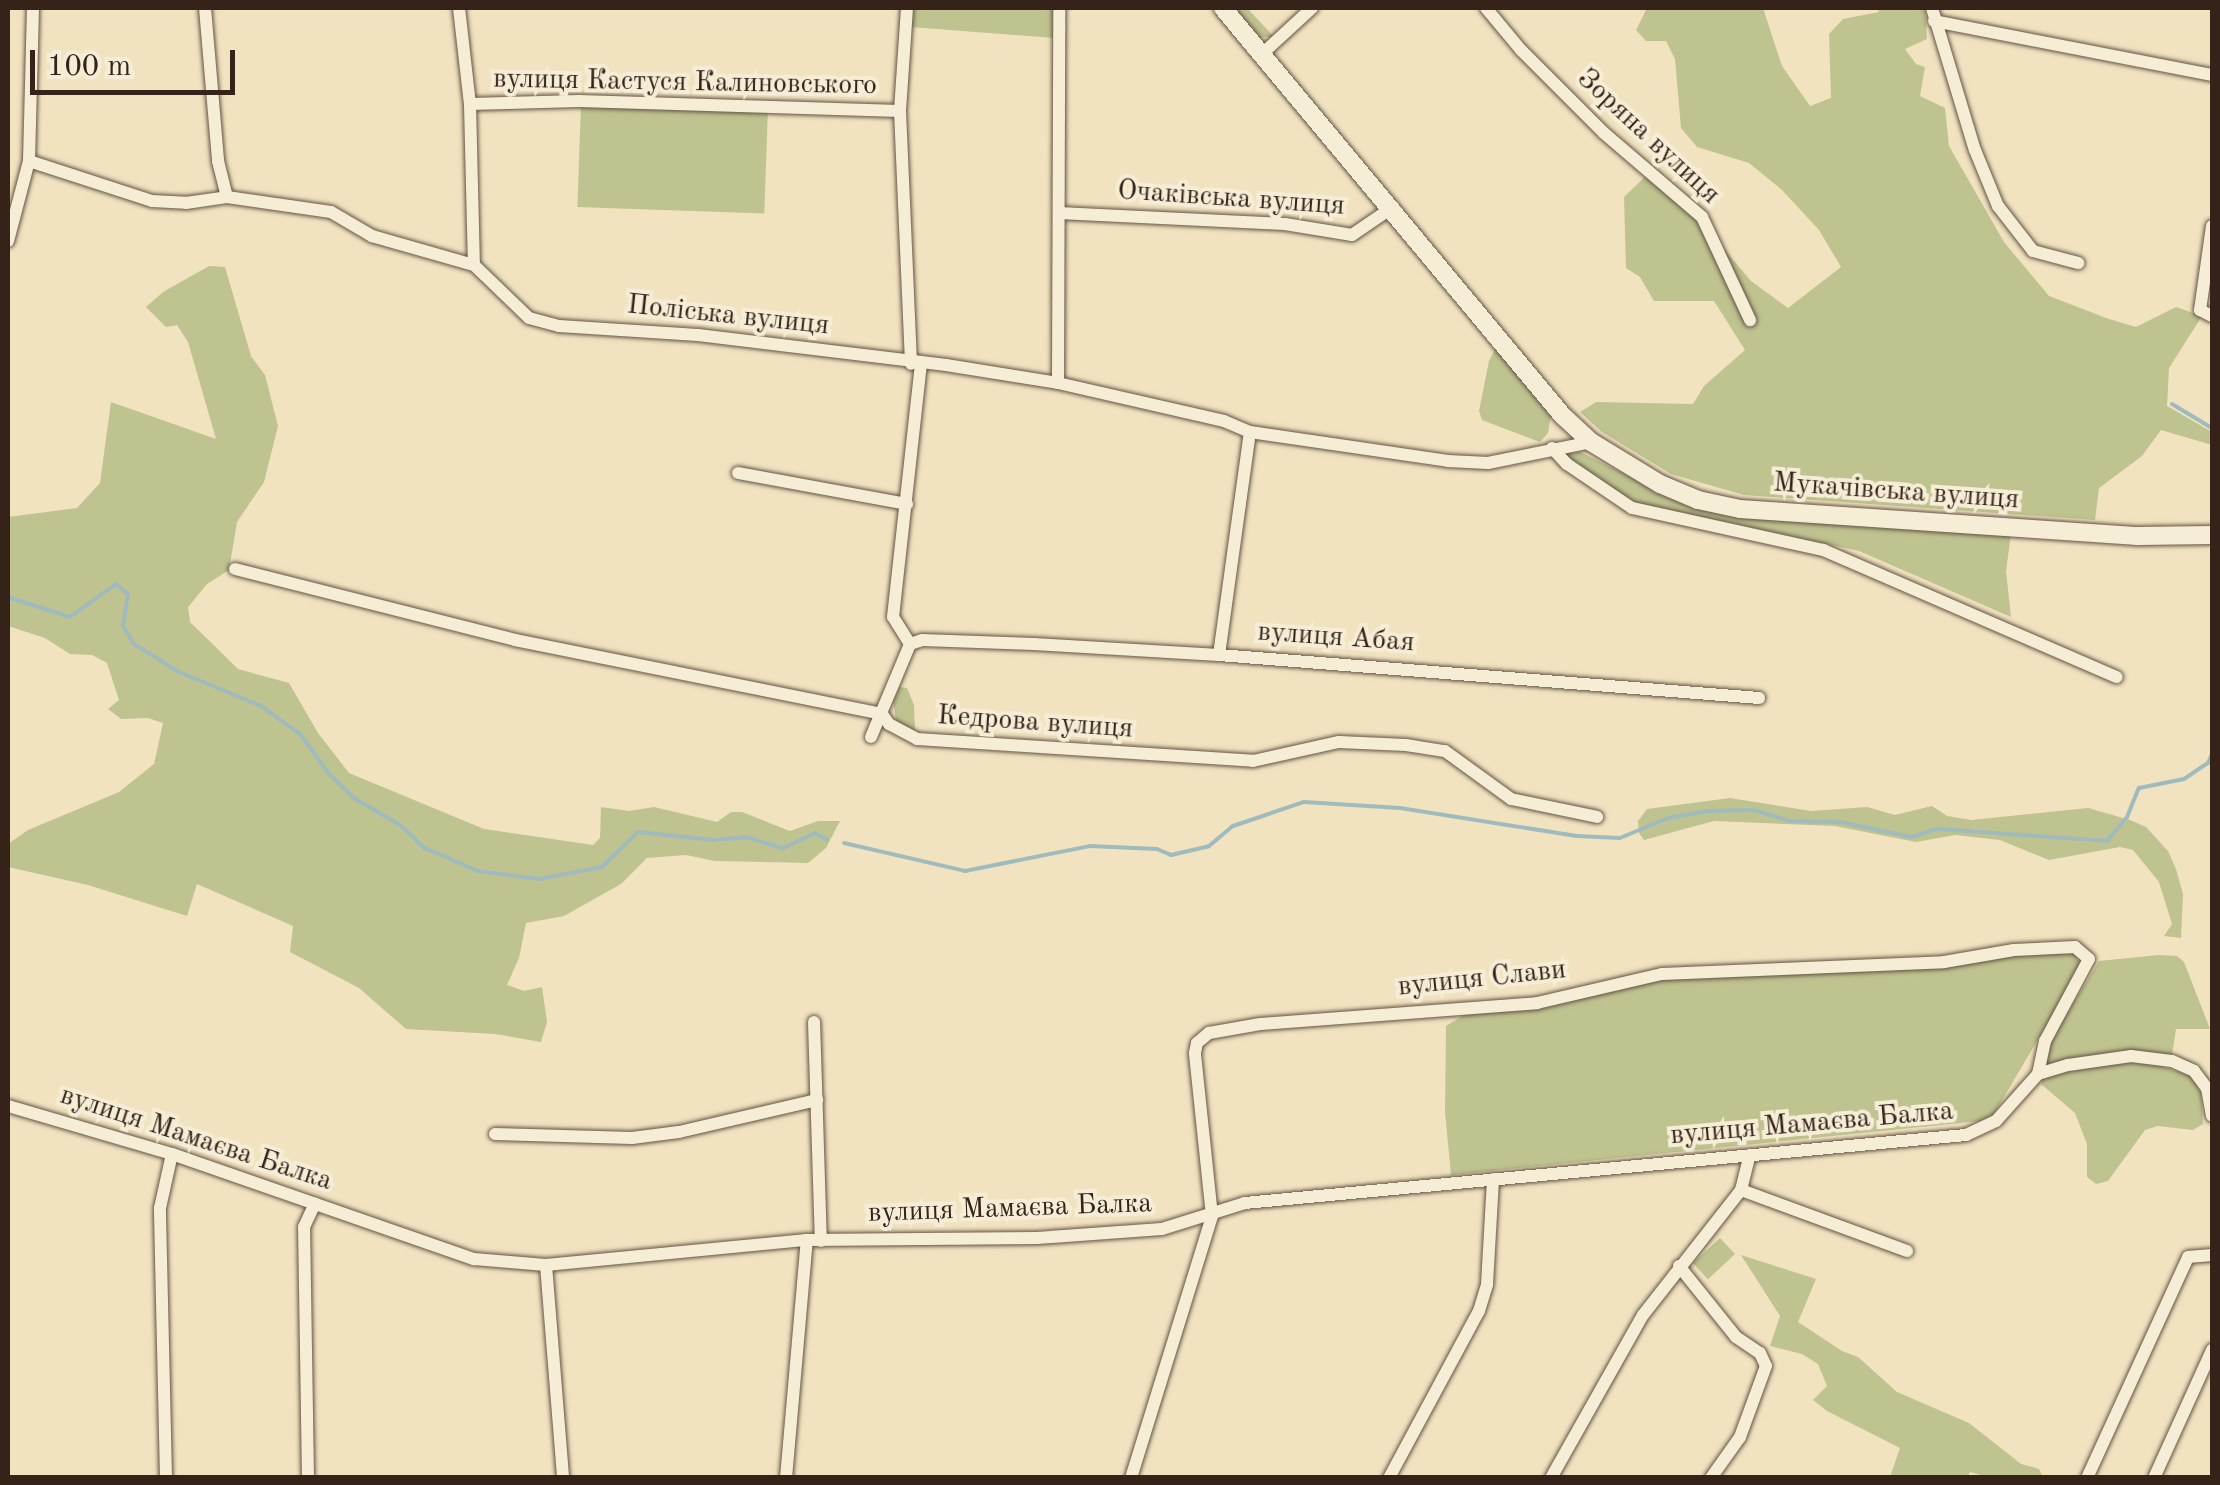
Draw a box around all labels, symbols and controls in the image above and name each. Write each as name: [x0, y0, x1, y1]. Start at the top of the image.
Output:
scale bar: [35, 30, 240, 92]
text: 100 m: [47, 52, 131, 82]
street label: Зоряна вулиця: [1570, 62, 1726, 212]
street label: вулиця Кастуся Калиновського: [493, 63, 877, 103]
street label: Очаківська вулиця: [1116, 174, 1346, 224]
street label: Поліська вулиця: [625, 289, 831, 343]
street label: Мукачівська вулиця: [1772, 467, 2020, 517]
street label: вулиця Абая: [1256, 616, 1416, 660]
street label: Кедрова вулиця: [936, 699, 1134, 747]
street label: вулиця Слави: [1396, 953, 1568, 1005]
street label: вулиця Мамаєва Балка: [56, 1079, 336, 1199]
street label: вулиця Мамаєва Балка: [1669, 1095, 1955, 1153]
street label: вулиця Мамаєва Балка: [867, 1187, 1153, 1231]

